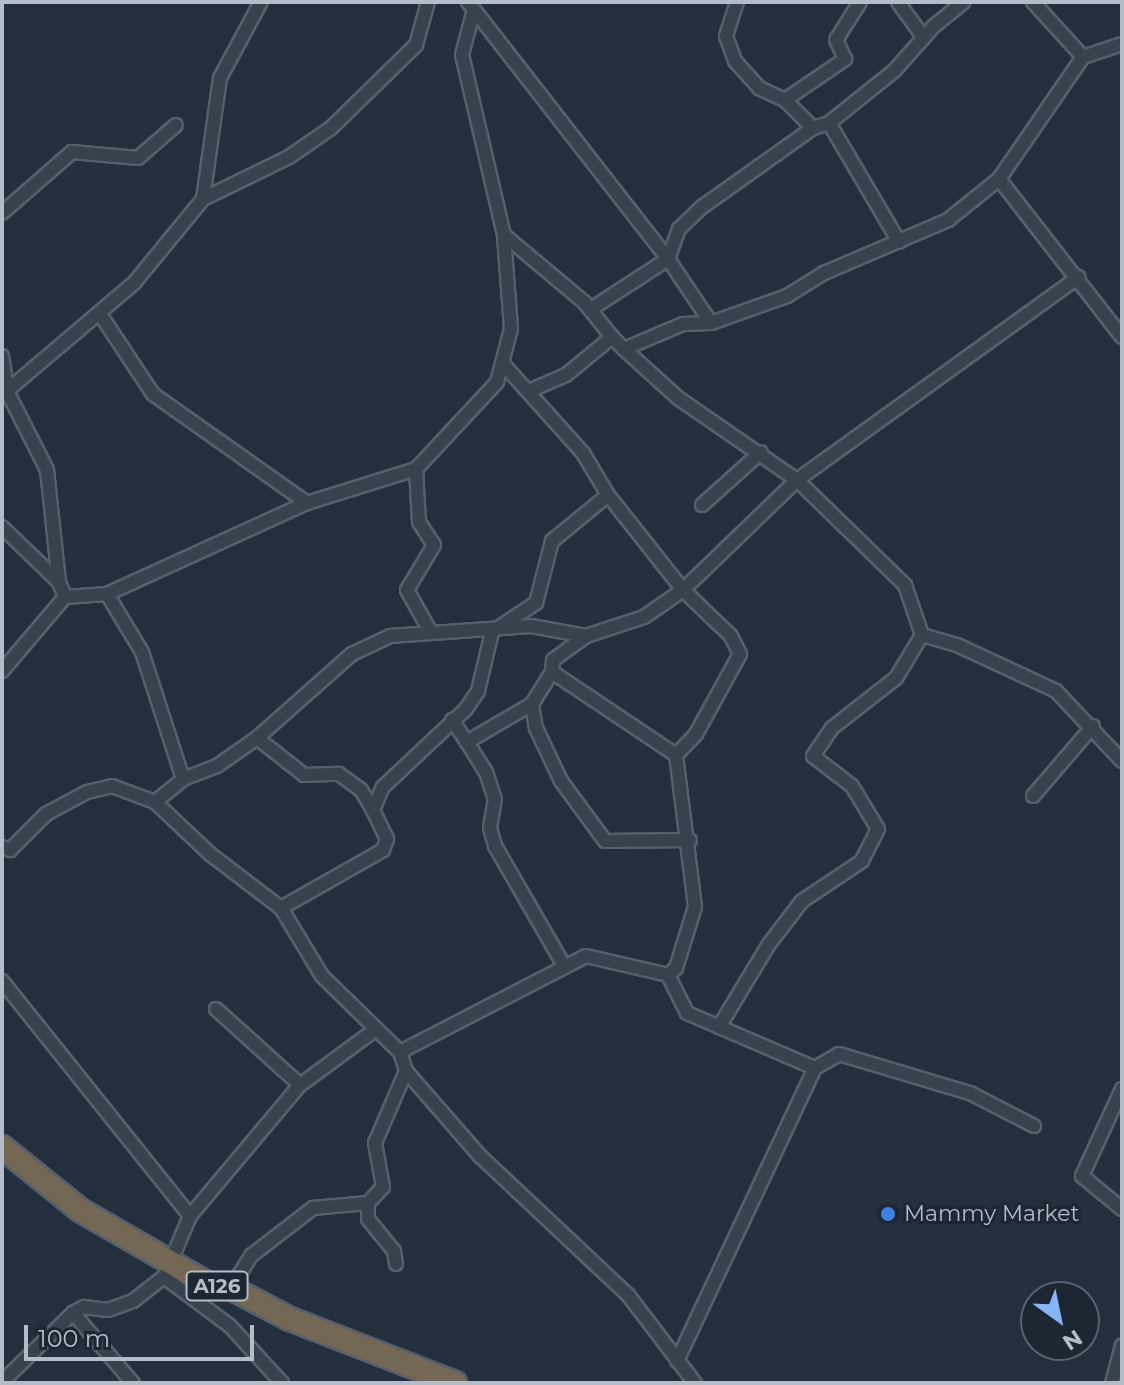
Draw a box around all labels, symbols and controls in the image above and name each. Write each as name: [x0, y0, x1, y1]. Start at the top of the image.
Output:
place label: Mammy Market: [904, 1201, 1079, 1227]
marker: Mammy Market: [879, 1205, 897, 1223]
road number: A126: [185, 1270, 249, 1302]
north arrow: [1020, 1281, 1100, 1361]
scale bar: [28, 1309, 258, 1359]
text: 100 m: [38, 1324, 110, 1353]
text: N: [1057, 1324, 1087, 1356]

